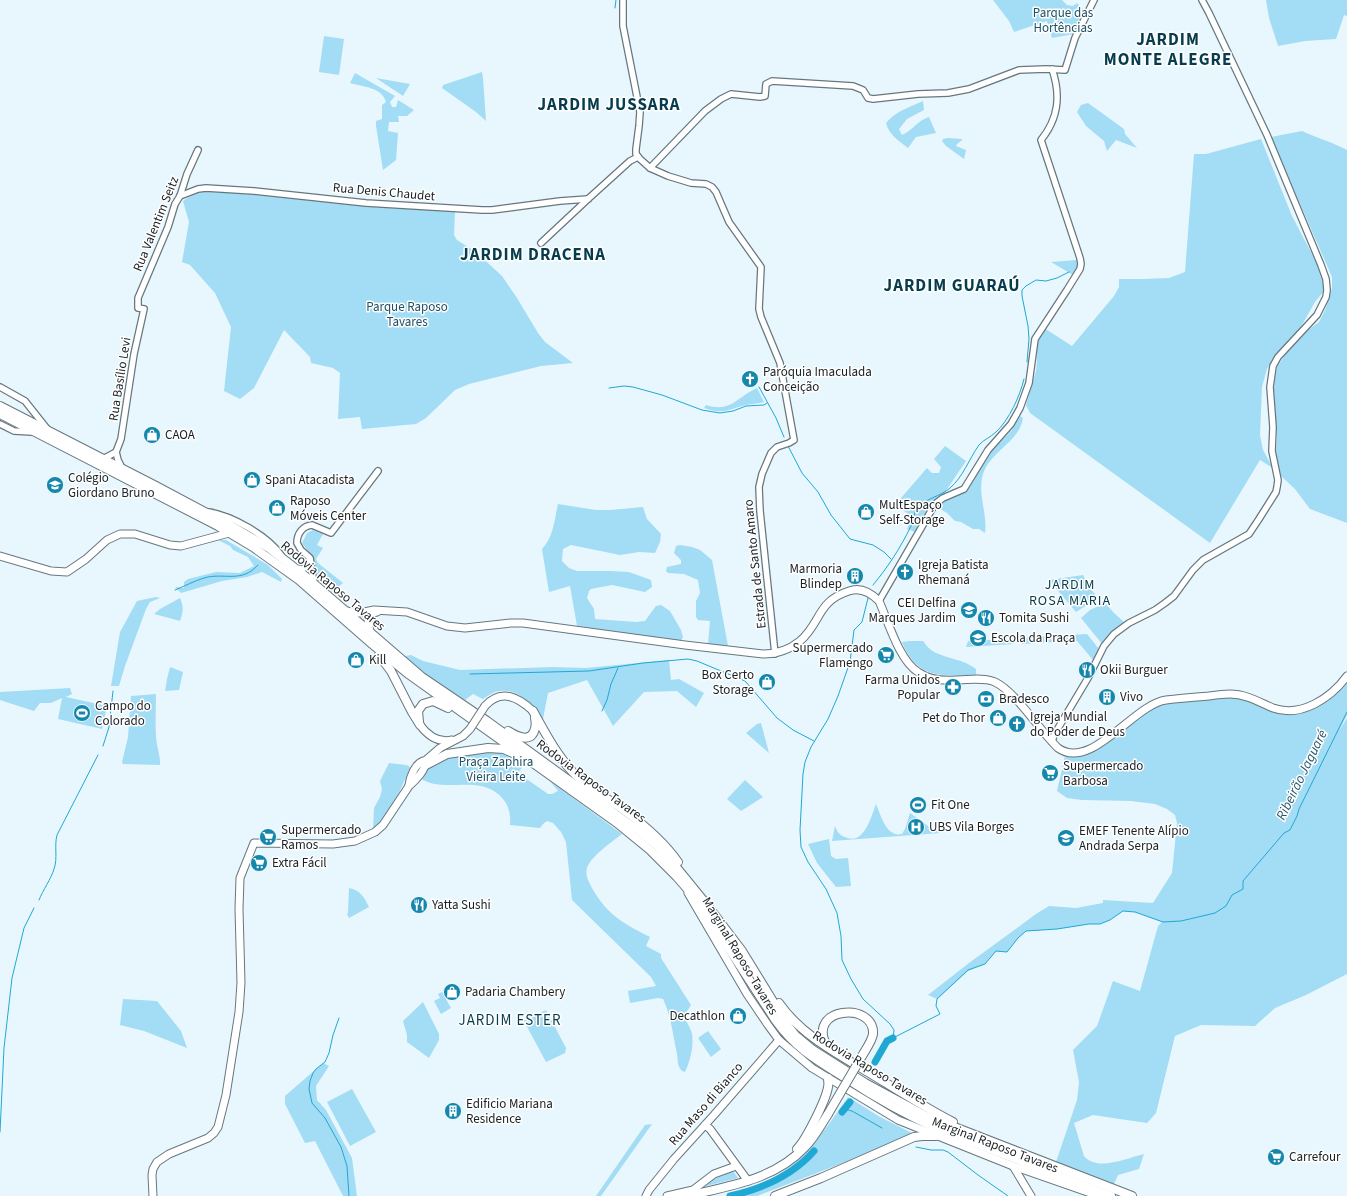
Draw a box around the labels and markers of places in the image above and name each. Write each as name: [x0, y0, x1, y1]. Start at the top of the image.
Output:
place label: Paróquia Imaculada Conceição: [763, 363, 872, 396]
church icon: Paróquia Imaculada Conceição: [740, 369, 760, 389]
shop icon: CAOA: [142, 425, 162, 445]
place label: CAOA: [165, 426, 196, 444]
place label: Colégio Giordano Bruno: [68, 469, 155, 502]
shop icon: Spani Atacadista: [242, 470, 262, 490]
place label: Spani Atacadista: [265, 471, 355, 489]
school or university icon: Colégio Giordano Bruno: [45, 475, 65, 495]
place label: Raposo Móveis Center: [290, 492, 367, 525]
place label: MultEspaço Self-Storage: [879, 496, 945, 529]
shop icon: Raposo Móveis Center: [267, 498, 287, 518]
shop icon: MultEspaço Self-Storage: [856, 502, 876, 522]
place label: Igreja Batista Rhemaná: [918, 556, 989, 589]
place label: Marmoria Blindep: [789, 560, 842, 593]
church icon: Igreja Batista Rhemaná: [895, 562, 915, 582]
building icon: Marmoria Blindep: [845, 566, 865, 586]
place label: CEI Delfina Marques Jardim: [868, 594, 956, 627]
school or university icon: CEI Delfina Marques Jardim: [959, 600, 979, 620]
restaurant icon: Tomita Sushi: [976, 608, 996, 628]
place label: Tomita Sushi: [999, 609, 1069, 627]
school or university icon: Escola da Praça: [968, 628, 988, 648]
place label: Escola da Praça: [991, 629, 1075, 647]
place label: Supermercado Flamengo: [793, 639, 873, 672]
supermarket icon: Supermercado Flamengo: [876, 645, 896, 665]
shop icon: Kill: [346, 650, 366, 670]
place label: Kill: [369, 651, 386, 669]
restaurant icon: Okii Burguer: [1077, 660, 1097, 680]
place label: Okii Burguer: [1100, 661, 1168, 679]
place label: Box Certo Storage: [701, 666, 754, 699]
place label: Farma Unidos Popular: [865, 671, 941, 704]
shop icon: Box Certo Storage: [757, 672, 777, 692]
pharmacy icon: Farma Unidos Popular: [943, 677, 963, 697]
building icon: Vivo: [1097, 687, 1117, 707]
place label: Vivo: [1120, 688, 1143, 706]
bank icon: Bradesco: [976, 689, 996, 709]
place label: Bradesco: [999, 690, 1049, 708]
place label: Campo do Colorado: [95, 697, 151, 730]
sports icon: Campo do Colorado: [72, 703, 92, 723]
shop icon: Pet do Thor: [988, 708, 1008, 728]
place label: Igreja Mundial do Poder de Deus: [1030, 708, 1126, 741]
place label: Pet do Thor: [922, 709, 985, 727]
church icon: Igreja Mundial do Poder de Deus: [1007, 714, 1027, 734]
place label: Supermercado Barbosa: [1063, 757, 1143, 790]
supermarket icon: Supermercado Barbosa: [1040, 763, 1060, 783]
sports icon: Fit One: [908, 795, 928, 815]
place label: Fit One: [931, 796, 970, 814]
hospital icon: UBS Vila Borges: [906, 817, 926, 837]
place label: UBS Vila Borges: [929, 818, 1015, 836]
place label: Supermercado Ramos: [281, 821, 361, 854]
place label: EMEF Tenente Alípio Andrada Serpa: [1079, 822, 1189, 855]
supermarket icon: Supermercado Ramos: [258, 827, 278, 847]
school or university icon: EMEF Tenente Alípio Andrada Serpa: [1056, 828, 1076, 848]
supermarket icon: Extra Fácil: [249, 853, 269, 873]
place label: Extra Fácil: [272, 854, 327, 872]
restaurant icon: Yatta Sushi: [409, 895, 429, 915]
place label: Yatta Sushi: [431, 896, 491, 914]
shop icon: Padaria Chambery: [442, 982, 462, 1002]
place label: Padaria Chambery: [465, 983, 565, 1001]
shop icon: Decathlon: [728, 1006, 748, 1026]
place label: Decathlon: [669, 1007, 725, 1025]
place label: Edificio Mariana Residence: [466, 1095, 553, 1128]
building icon: Edificio Mariana Residence: [443, 1101, 463, 1121]
supermarket icon: Carrefour: [1266, 1147, 1286, 1167]
place label: Carrefour: [1289, 1148, 1341, 1166]

